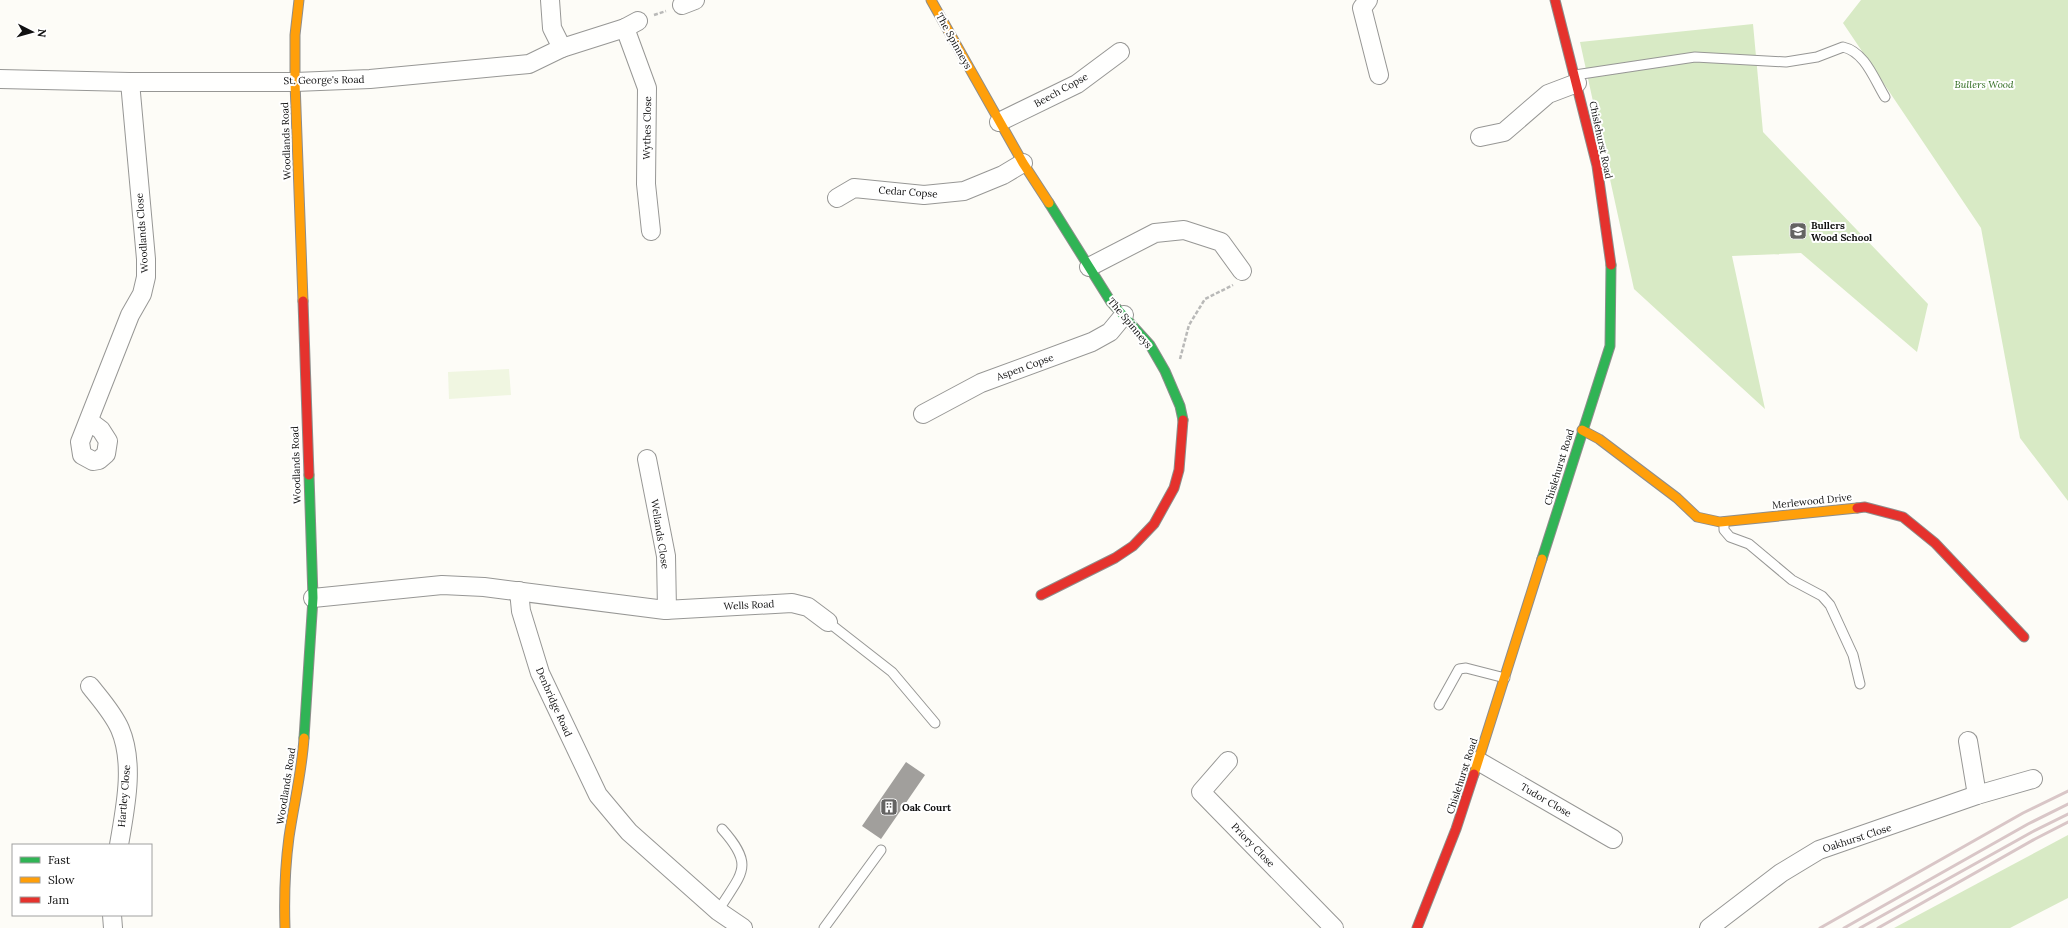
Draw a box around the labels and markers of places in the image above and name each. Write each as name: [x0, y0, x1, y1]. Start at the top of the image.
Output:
place label: Bullers Wood School: [1811, 219, 1872, 244]
school or university icon: Bullers Wood School: [1788, 221, 1808, 241]
building icon: Oak Court: [879, 797, 899, 817]
place label: Oak Court: [902, 801, 952, 814]

